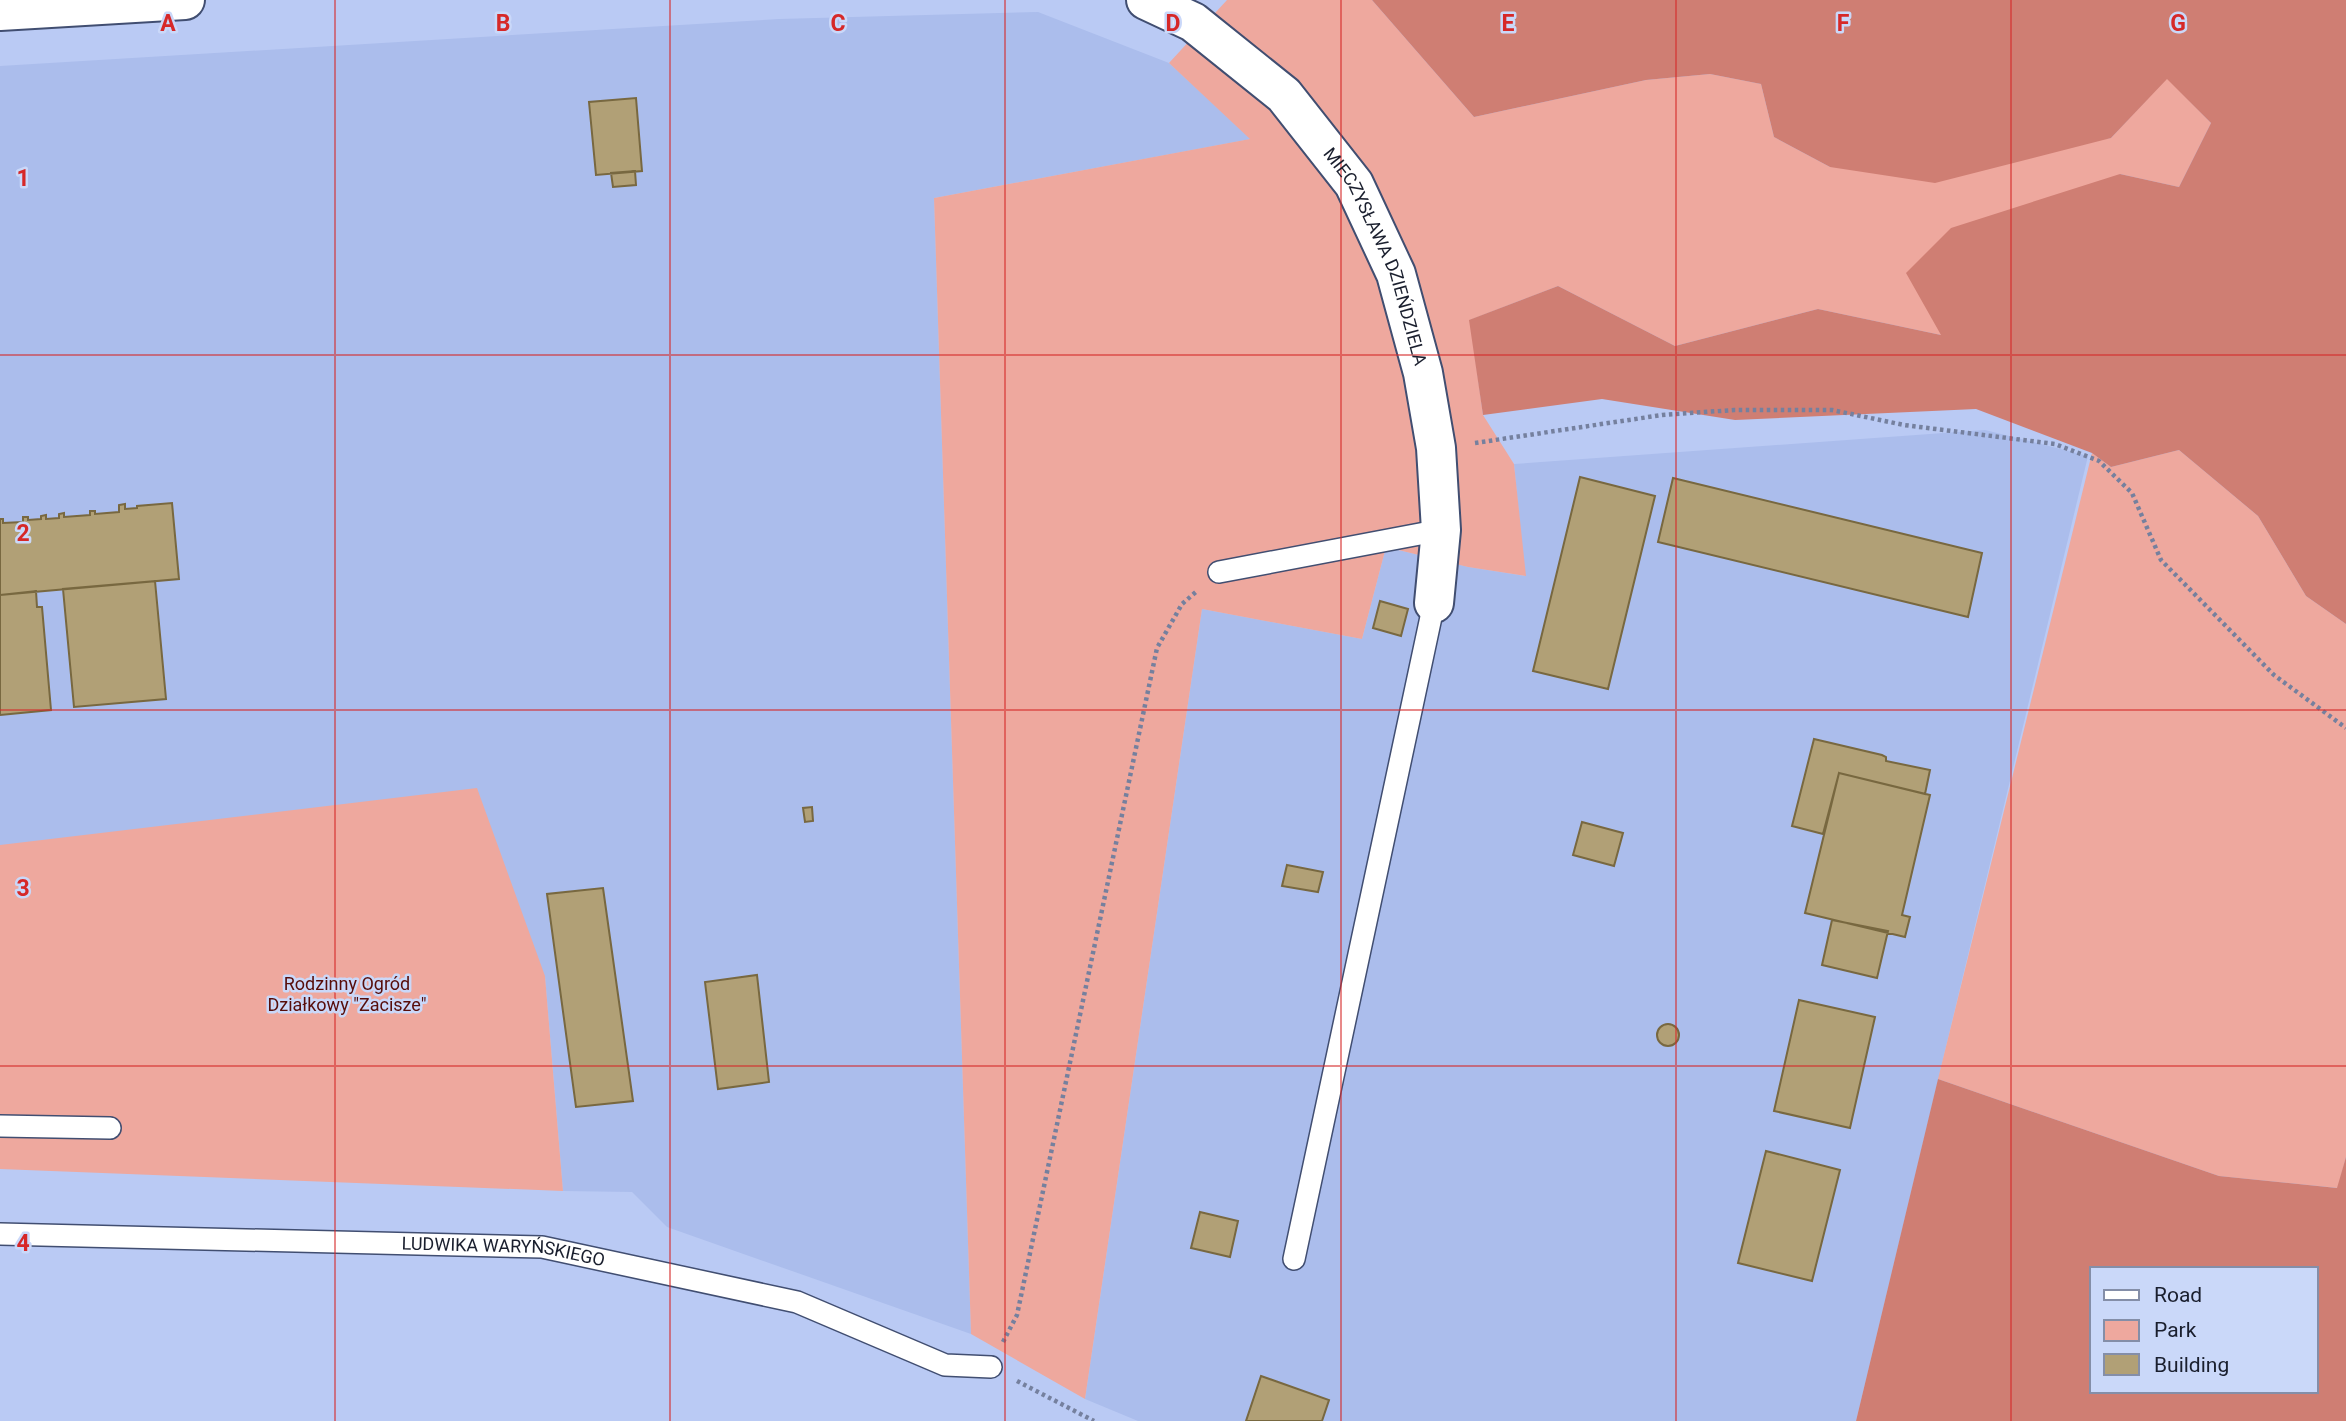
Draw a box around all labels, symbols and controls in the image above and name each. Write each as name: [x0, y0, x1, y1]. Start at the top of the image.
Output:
text: A: [160, 10, 176, 37]
text: B: [496, 10, 510, 37]
text: C: [830, 10, 846, 37]
text: D: [1166, 10, 1180, 37]
text: E: [1502, 10, 1515, 37]
text: F: [1837, 10, 1850, 37]
text: G: [2170, 10, 2186, 37]
street label: MIECZYSŁAWA DZIEŃDZIELA: [1319, 143, 1432, 368]
text: 1: [16, 165, 30, 192]
text: 2: [16, 520, 30, 547]
text: 3: [16, 875, 30, 902]
park label: Rodzinny Ogród Działkowy "Zacisze": [267, 973, 427, 1015]
text: 4: [16, 1230, 30, 1257]
street label: LUDWIKA WARYŃSKIEGO: [401, 1233, 607, 1270]
legend: [2090, 1267, 2318, 1393]
text: Road: [2154, 1283, 2202, 1307]
text: Park: [2154, 1318, 2197, 1342]
text: Building: [2154, 1353, 2229, 1377]

